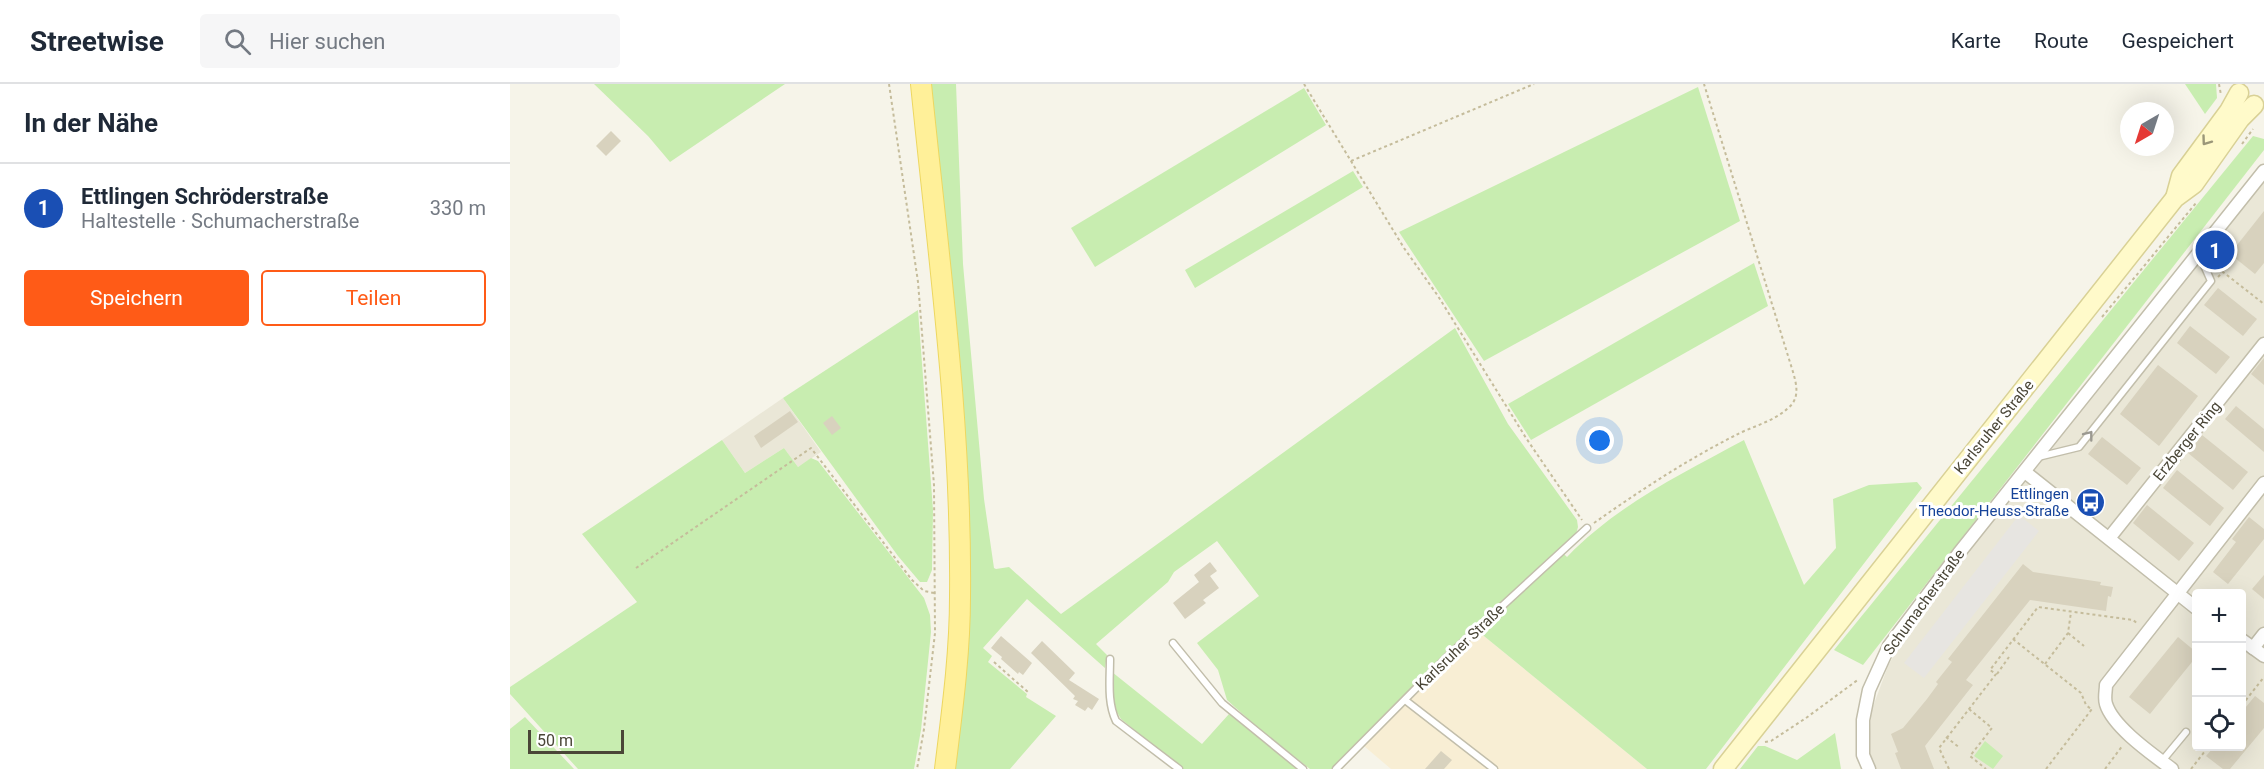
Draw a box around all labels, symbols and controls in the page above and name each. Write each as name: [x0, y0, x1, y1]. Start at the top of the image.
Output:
search box: [200, 14, 620, 68]
text: Streetwise: [30, 25, 164, 58]
icon: search: [221, 25, 254, 58]
text: Hier suchen: [269, 29, 385, 54]
text: Karte: [1951, 29, 2001, 53]
text: Route: [2034, 29, 2088, 53]
text: Gespeichert: [2121, 29, 2234, 53]
north arrow: [2120, 102, 2174, 156]
text: In der Nähe: [24, 108, 158, 138]
one-way arrow: [2203, 135, 2214, 146]
text: Ettlingen Schröderstraße: [81, 184, 328, 209]
text: 1: [38, 196, 49, 220]
text: 330 m: [430, 196, 486, 220]
text: Haltestelle · Schumacherstraße: [81, 209, 359, 233]
pin: 1: [2196, 228, 2234, 272]
button: Speichern: [24, 270, 249, 326]
button: Teilen: [261, 270, 486, 326]
street label: Karlsruher Straße: [1950, 376, 2038, 478]
street label: Erzberger Ring: [2149, 398, 2225, 484]
your location: [1585, 426, 1614, 455]
one-way arrow: [2081, 431, 2092, 442]
place label: Ettlingen Theodor-Heuss-Straße: [1919, 485, 2069, 520]
bus stop icon: Ettlingen Theodor-Heuss-Straße: [2074, 487, 2106, 519]
street label: Schumacherstraße: [1880, 546, 1968, 658]
map controls: [2192, 589, 2246, 751]
button: +: [2192, 589, 2246, 643]
street label: Karlsruher Straße: [1412, 600, 1508, 694]
button: −: [2192, 643, 2246, 697]
button: locate: [2192, 697, 2246, 751]
scale bar: [528, 727, 624, 754]
text: 50 m: [537, 731, 573, 750]

